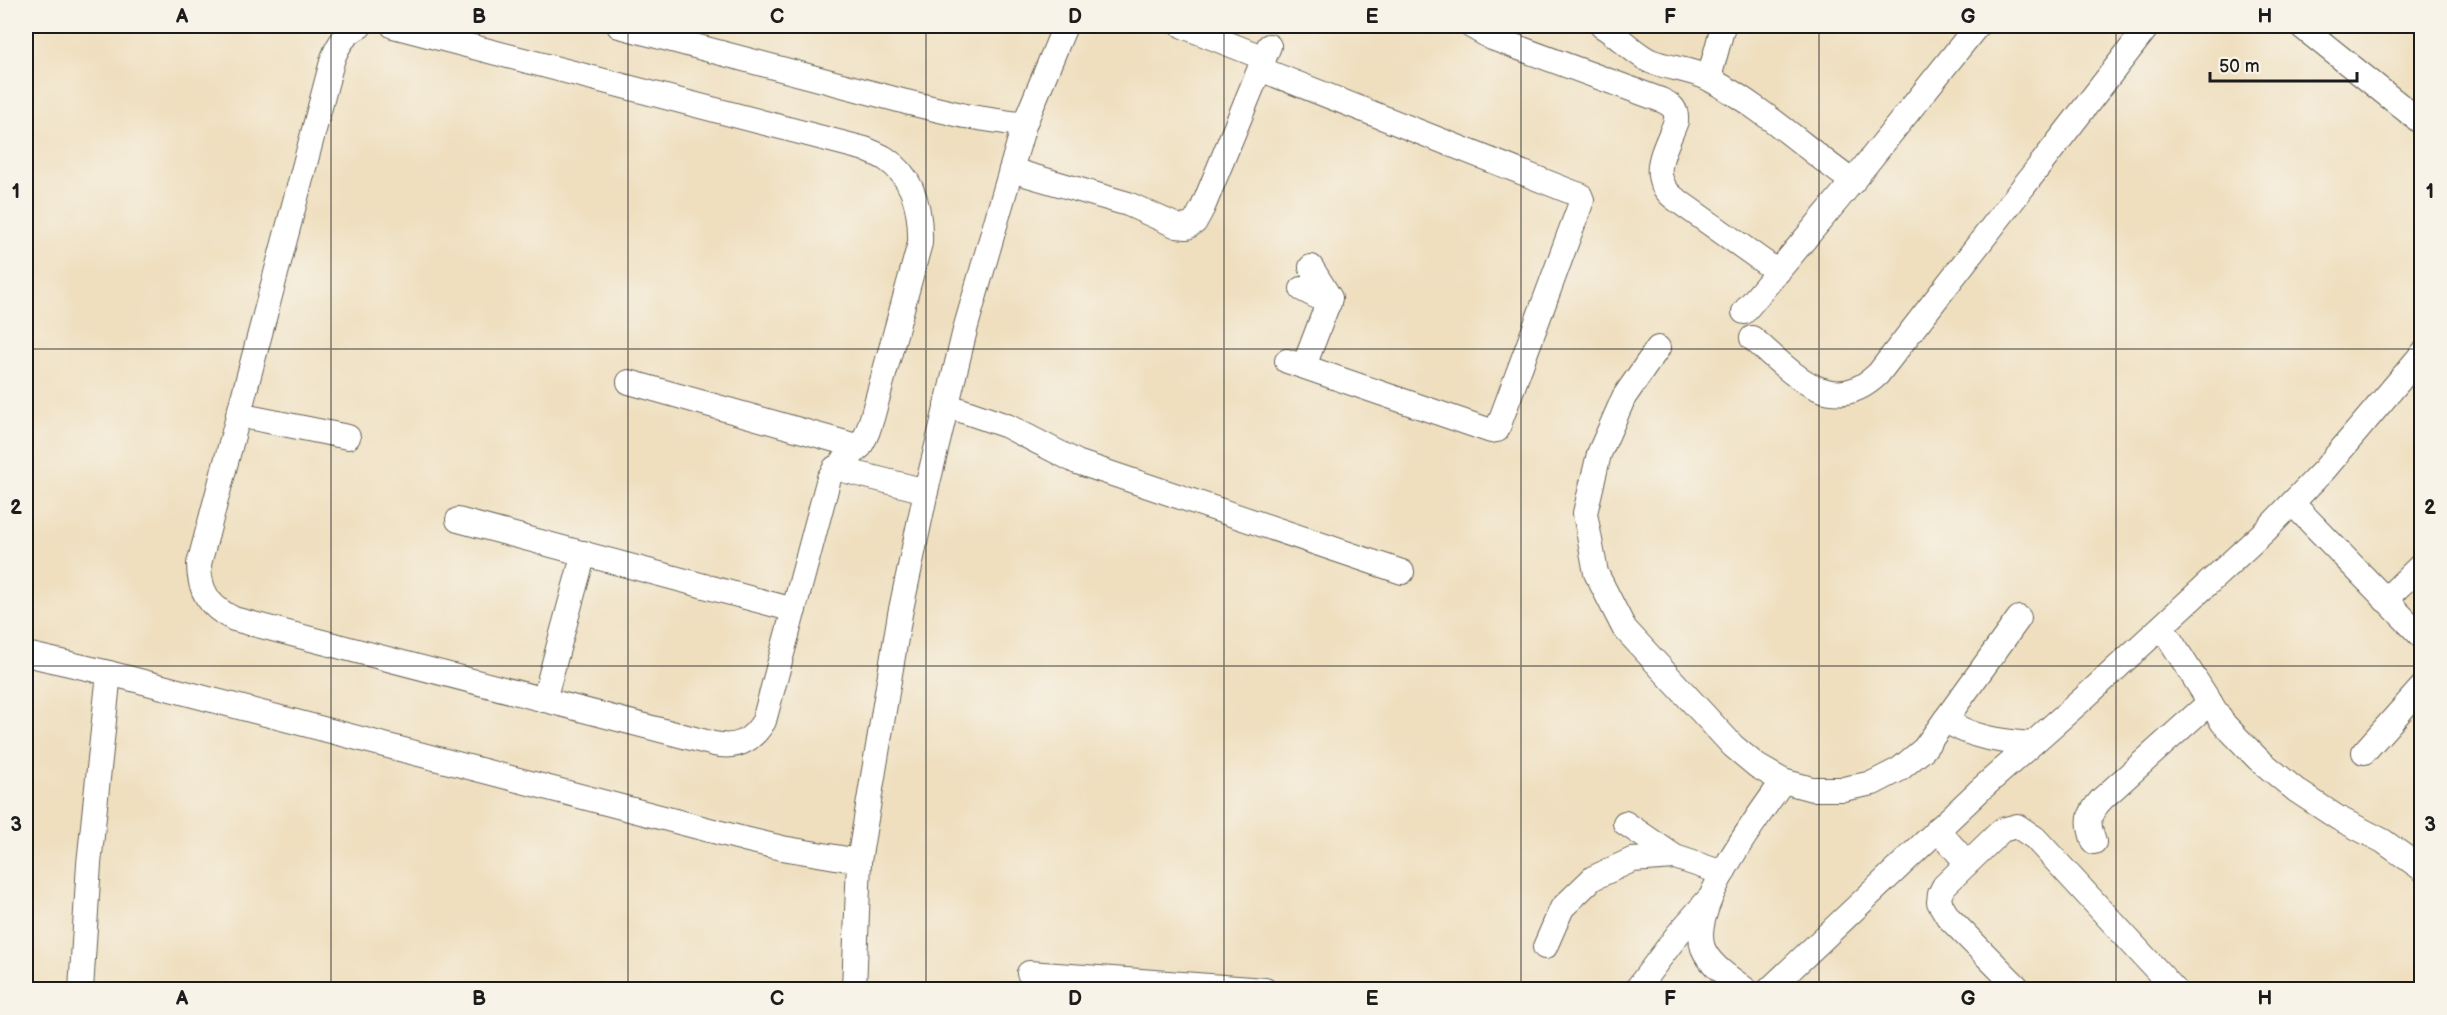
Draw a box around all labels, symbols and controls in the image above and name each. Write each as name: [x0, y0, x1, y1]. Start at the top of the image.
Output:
text: A: [175, 5, 189, 29]
text: B: [472, 5, 486, 29]
text: C: [770, 5, 784, 29]
text: D: [1068, 5, 1082, 29]
text: E: [1366, 5, 1379, 29]
text: F: [1664, 5, 1676, 29]
text: G: [1961, 5, 1976, 29]
text: H: [2258, 5, 2272, 29]
scale bar: [2210, 45, 2357, 83]
text: 50 m: [2219, 56, 2260, 77]
text: 1: [12, 180, 20, 204]
text: 1: [2426, 180, 2434, 204]
text: 2: [10, 496, 22, 520]
text: 2: [2424, 496, 2436, 520]
text: 3: [10, 813, 22, 837]
text: 3: [2424, 813, 2436, 837]
text: A: [175, 987, 189, 1011]
text: B: [472, 987, 486, 1011]
text: C: [770, 987, 784, 1011]
text: D: [1068, 987, 1082, 1011]
text: E: [1366, 987, 1379, 1011]
text: F: [1664, 987, 1676, 1011]
text: G: [1961, 987, 1976, 1011]
text: H: [2258, 987, 2272, 1011]

